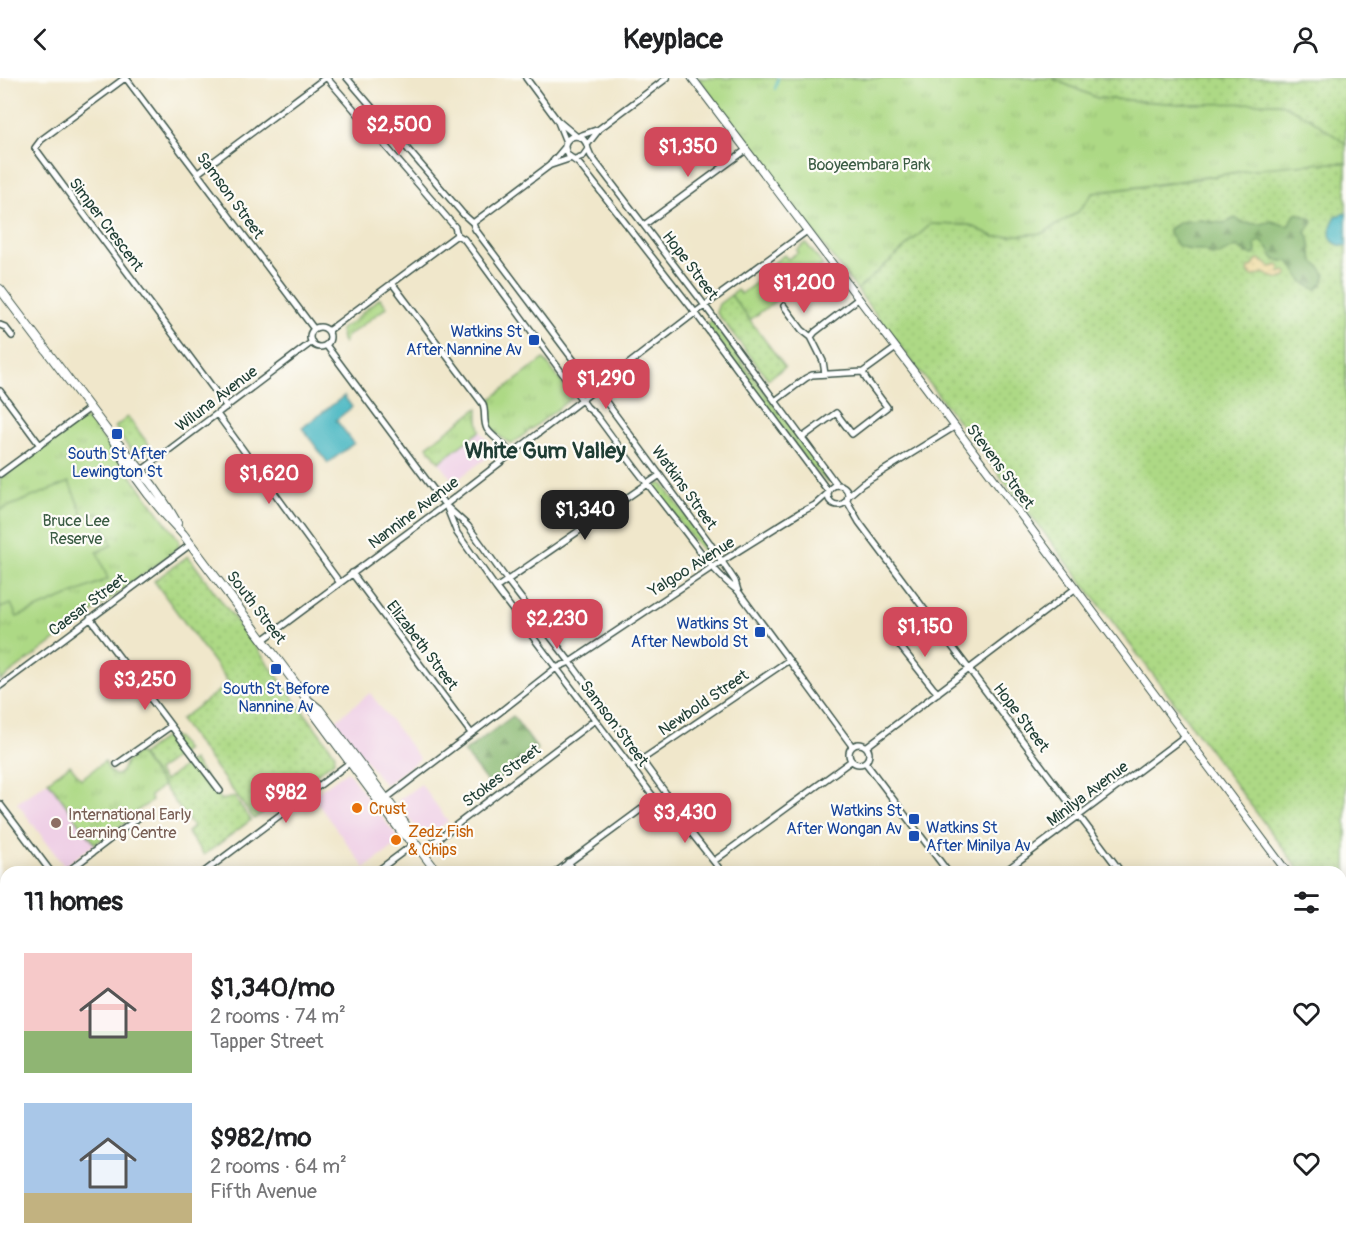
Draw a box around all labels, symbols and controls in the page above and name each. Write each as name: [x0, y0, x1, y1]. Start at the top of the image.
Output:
icon: back: [24, 23, 57, 56]
text: Keyplace: [623, 23, 723, 56]
icon: person: [1289, 23, 1322, 56]
pin: $2,500: [350, 105, 448, 156]
text: $2,500: [366, 112, 432, 137]
pin: $1,350: [639, 127, 737, 178]
text: $1,350: [658, 134, 718, 159]
street label: Samson Street: [192, 148, 269, 243]
park label: Booyeembara Park: [808, 155, 931, 175]
street label: Simper Crescent: [65, 174, 148, 276]
street label: Hope Street: [658, 227, 723, 304]
pin: $1,200: [755, 263, 853, 314]
text: $1,200: [773, 270, 835, 295]
place label: Watkins St After Nannine Av: [406, 322, 523, 360]
marker: Watkins St After Nannine Av: [527, 333, 541, 347]
pin: $1,290: [557, 359, 655, 410]
street label: Wiluna Avenue: [172, 361, 262, 436]
text: $1,290: [577, 366, 635, 391]
street label: Stevens Street: [962, 420, 1039, 513]
marker: South St After Lewington St: [110, 427, 124, 441]
district label: White Gum Valley: [464, 437, 626, 465]
street label: Watkins Street: [647, 442, 722, 534]
place label: South St After Lewington St: [67, 444, 167, 482]
pin: $1,620: [220, 454, 318, 505]
text: $1,620: [239, 461, 299, 486]
street label: Nannine Avenue: [364, 472, 463, 553]
pin: $1,340: [536, 490, 634, 541]
text: $1,340: [555, 497, 615, 522]
park label: Bruce Lee Reserve: [42, 511, 110, 549]
street label: Yalgoo Avenue: [644, 532, 738, 602]
street label: South Street: [222, 567, 291, 649]
street label: Caesar Street: [45, 569, 131, 641]
street label: Elizabeth Street: [382, 597, 463, 695]
pin: $2,230: [508, 599, 606, 650]
text: $2,230: [526, 606, 588, 631]
pin: $1,150: [876, 607, 974, 658]
place label: Watkins St After Newbold St: [631, 614, 749, 652]
text: $1,150: [897, 614, 953, 639]
marker: Watkins St After Newbold St: [753, 625, 767, 639]
pin: $3,250: [96, 660, 194, 711]
marker: South St Before Nannine Av: [269, 662, 283, 676]
street label: Newbold Street: [655, 665, 753, 740]
text: $3,250: [114, 667, 176, 692]
street label: Samson Street: [575, 677, 653, 771]
place label: South St Before Nannine Av: [223, 679, 330, 717]
street label: Hope Street: [989, 679, 1054, 756]
street label: Stokes Street: [458, 740, 545, 812]
street label: Minilya Avenue: [1043, 757, 1132, 831]
pin: $982: [250, 773, 322, 824]
text: $982: [265, 780, 307, 805]
pin: $3,430: [636, 793, 734, 844]
place label: Crust: [369, 799, 407, 819]
text: $3,430: [653, 800, 717, 825]
marker: Crust: [350, 801, 364, 815]
place label: Watkins St After Wongan Av: [786, 801, 903, 839]
place label: International Early Learning Centre: [68, 805, 191, 843]
marker: Watkins St After Wongan Av: [907, 812, 921, 826]
marker: International Early Learning Centre: [49, 816, 63, 830]
place label: Watkins St After Minilya Av: [926, 818, 1031, 856]
place label: Zedz Fish & Chips: [408, 822, 474, 860]
marker: Watkins St After Minilya Av: [907, 829, 921, 843]
marker: Zedz Fish & Chips: [389, 833, 403, 847]
text: 11 homes: [24, 886, 123, 918]
icon: filters: [1290, 886, 1323, 919]
text: $1,340/mo: [210, 972, 335, 1004]
icon: home: [72, 977, 144, 1049]
icon: heart: [1290, 997, 1323, 1030]
text: 2 rooms · 74 m²: [210, 1004, 346, 1029]
text: Tapper Street: [210, 1029, 324, 1054]
text: $982/mo: [210, 1122, 312, 1154]
icon: home: [72, 1127, 144, 1199]
icon: heart: [1290, 1147, 1323, 1180]
text: 2 rooms · 64 m²: [210, 1154, 347, 1179]
text: Fifth Avenue: [210, 1179, 317, 1204]

